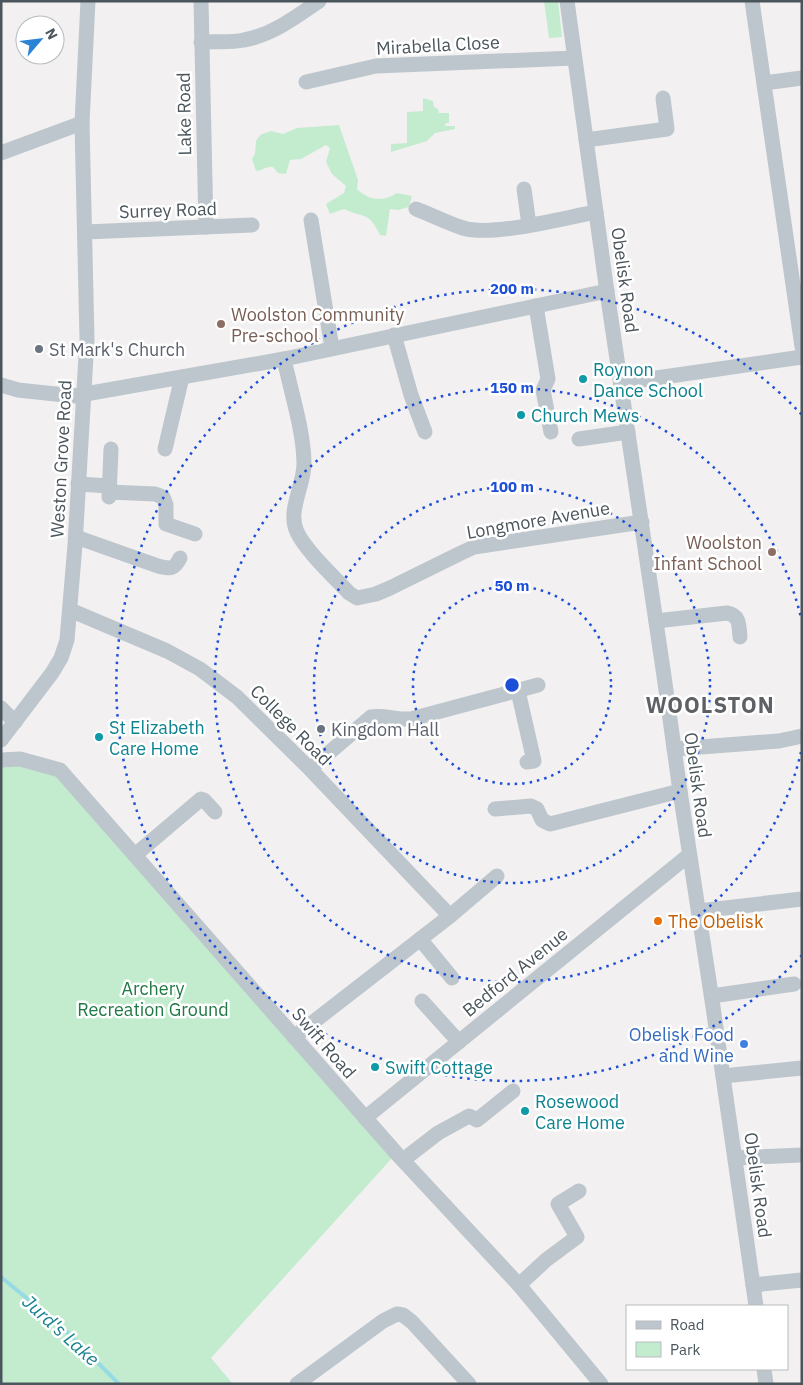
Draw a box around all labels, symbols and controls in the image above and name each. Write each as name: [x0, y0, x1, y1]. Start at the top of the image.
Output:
north arrow: [15, 15, 65, 65]
text: N: [41, 25, 62, 43]
street label: Mirabella Close: [376, 30, 501, 60]
street label: Lake Road: [172, 72, 196, 156]
street label: Surrey Road: [119, 197, 217, 223]
street label: Obelisk Road: [606, 226, 644, 334]
text: 200 m: [490, 279, 534, 298]
place label: Woolston Community Pre-school: [231, 303, 404, 347]
marker: Woolston Community Pre-school: [215, 318, 227, 330]
place label: St Mark's Church: [49, 338, 185, 361]
marker: St Mark's Church: [33, 343, 45, 355]
place label: Roynon Dance School: [593, 358, 703, 402]
marker: Roynon Dance School: [577, 373, 589, 385]
text: 150 m: [490, 378, 534, 397]
street label: Weston Grove Road: [45, 379, 77, 539]
place label: Church Mews: [531, 404, 640, 427]
marker: Church Mews: [515, 409, 527, 421]
text: 100 m: [490, 477, 534, 496]
street label: Longmore Avenue: [465, 496, 612, 544]
place label: Woolston Infant School: [654, 531, 762, 575]
marker: Woolston Infant School: [766, 546, 778, 558]
text: 50 m: [495, 576, 529, 595]
centre of rings: [503, 676, 521, 694]
street label: College Road: [245, 679, 337, 771]
district label: WOOLSTON: [645, 690, 775, 719]
place label: St Elizabeth Care Home: [109, 716, 205, 760]
place label: Kingdom Hall: [331, 718, 439, 741]
marker: Kingdom Hall: [315, 723, 327, 735]
marker: St Elizabeth Care Home: [93, 731, 105, 743]
street label: Obelisk Road: [679, 731, 717, 839]
place label: The Obelisk: [668, 910, 764, 933]
marker: The Obelisk: [652, 915, 664, 927]
street label: Bedford Avenue: [458, 922, 573, 1022]
park label: Archery Recreation Ground: [77, 977, 229, 1021]
street label: Swift Road: [287, 1003, 361, 1083]
place label: Obelisk Food and Wine: [629, 1023, 734, 1067]
marker: Obelisk Food and Wine: [738, 1038, 750, 1050]
place label: Swift Cottage: [385, 1056, 493, 1079]
marker: Swift Cottage: [369, 1061, 381, 1073]
place label: Rosewood Care Home: [535, 1090, 625, 1134]
marker: Rosewood Care Home: [519, 1105, 531, 1117]
street label: Obelisk Road: [739, 1131, 777, 1239]
water label: Jurd's Lake: [18, 1289, 105, 1371]
legend: [626, 1305, 788, 1370]
text: Road: [670, 1315, 705, 1334]
text: Park: [670, 1340, 700, 1359]

